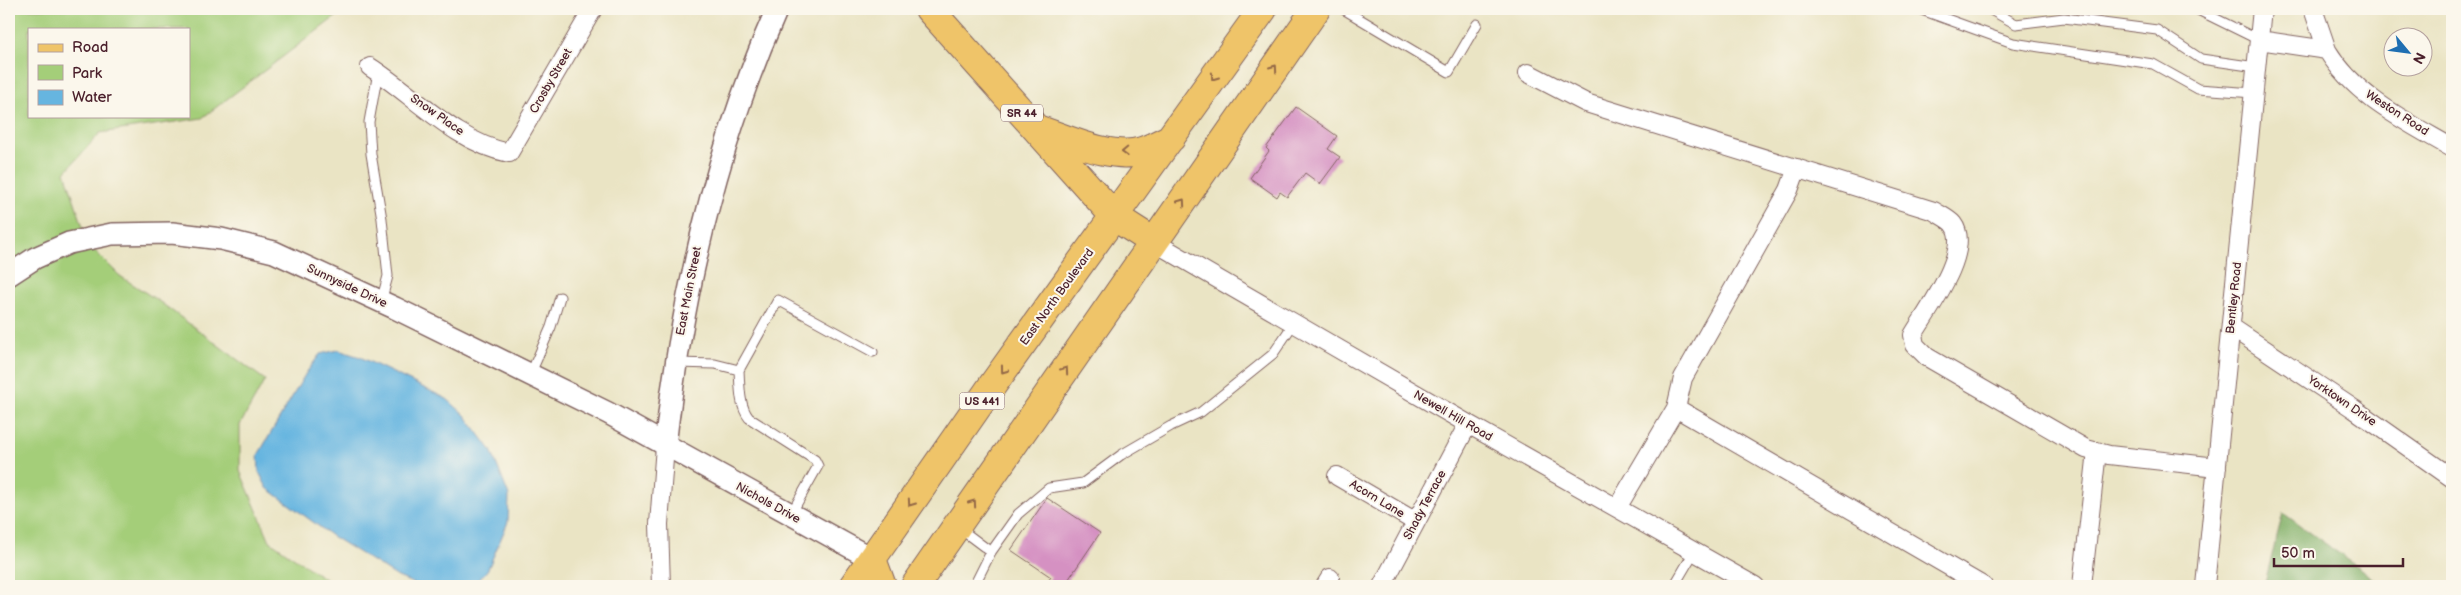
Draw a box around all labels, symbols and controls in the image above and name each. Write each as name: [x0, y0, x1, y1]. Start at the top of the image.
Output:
legend: [28, 28, 190, 118]
north arrow: [2384, 28, 2434, 78]
text: Road: [72, 38, 108, 57]
street label: Crosby Street: [526, 46, 576, 116]
text: N: [2409, 49, 2429, 67]
text: Park: [72, 64, 103, 83]
one-way arrow: [1268, 65, 1277, 74]
one-way arrow: [1211, 71, 1220, 81]
street label: Weston Road: [2363, 87, 2432, 139]
text: Water: [72, 88, 112, 107]
street label: Snow Place: [407, 91, 467, 139]
road number: SR 44: [1001, 105, 1043, 122]
one-way arrow: [1121, 147, 1129, 158]
one-way arrow: [1176, 198, 1185, 208]
street label: East Main Street: [673, 245, 705, 337]
street label: East North Boulevard: [1017, 246, 1097, 348]
street label: Sunnyside Drive: [304, 261, 390, 311]
street label: Bentley Road: [2223, 261, 2245, 335]
one-way arrow: [1001, 364, 1010, 374]
one-way arrow: [1059, 366, 1068, 376]
street label: Yorktown Drive: [2304, 372, 2379, 430]
street label: Newell Hill Road: [1411, 387, 1495, 445]
road number: US 441: [960, 392, 1004, 410]
street label: Shady Terrace: [1400, 468, 1450, 542]
street label: Acorn Lane: [1347, 477, 1407, 521]
street label: Nichols Drive: [733, 479, 803, 527]
one-way arrow: [908, 497, 917, 507]
one-way arrow: [967, 499, 976, 509]
scale bar: [2274, 535, 2402, 567]
text: 50 m: [2281, 544, 2315, 563]

